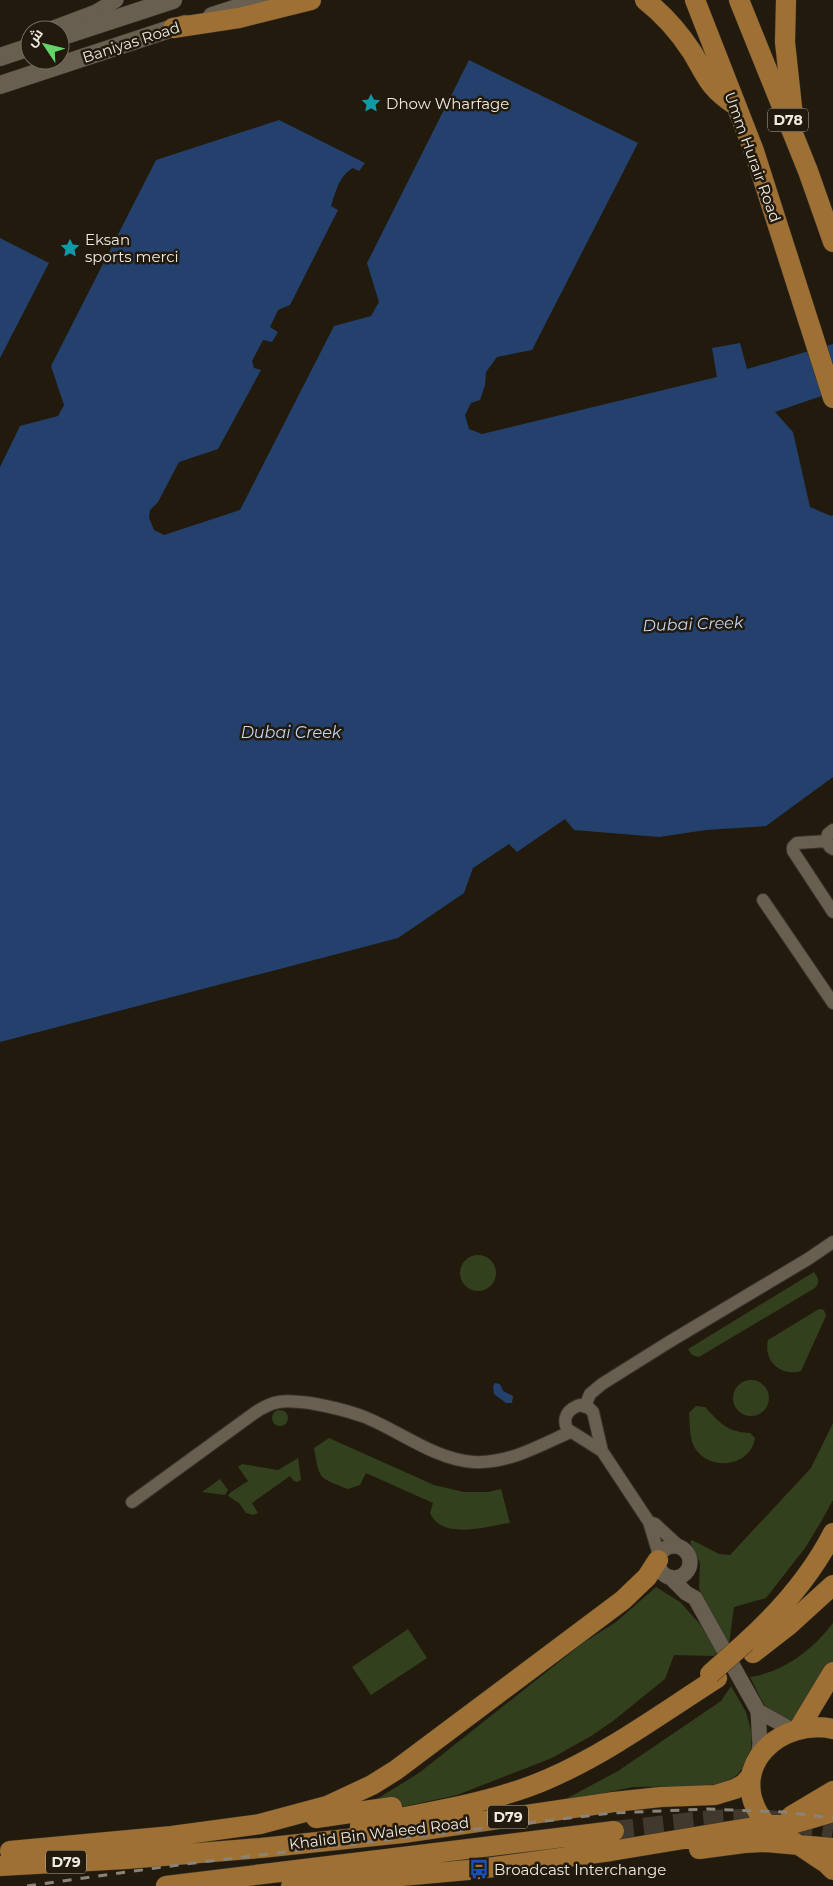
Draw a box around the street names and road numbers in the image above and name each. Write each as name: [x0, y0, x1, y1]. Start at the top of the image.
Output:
street label: Baniyas Road: [80, 17, 182, 67]
street label: Umm Hurair Road: [721, 89, 785, 225]
road number: D78: [768, 108, 808, 132]
road number: D79: [488, 1805, 528, 1828]
street label: Khalid Bin Waleed Road: [288, 1813, 470, 1853]
road number: D79: [46, 1850, 86, 1874]

